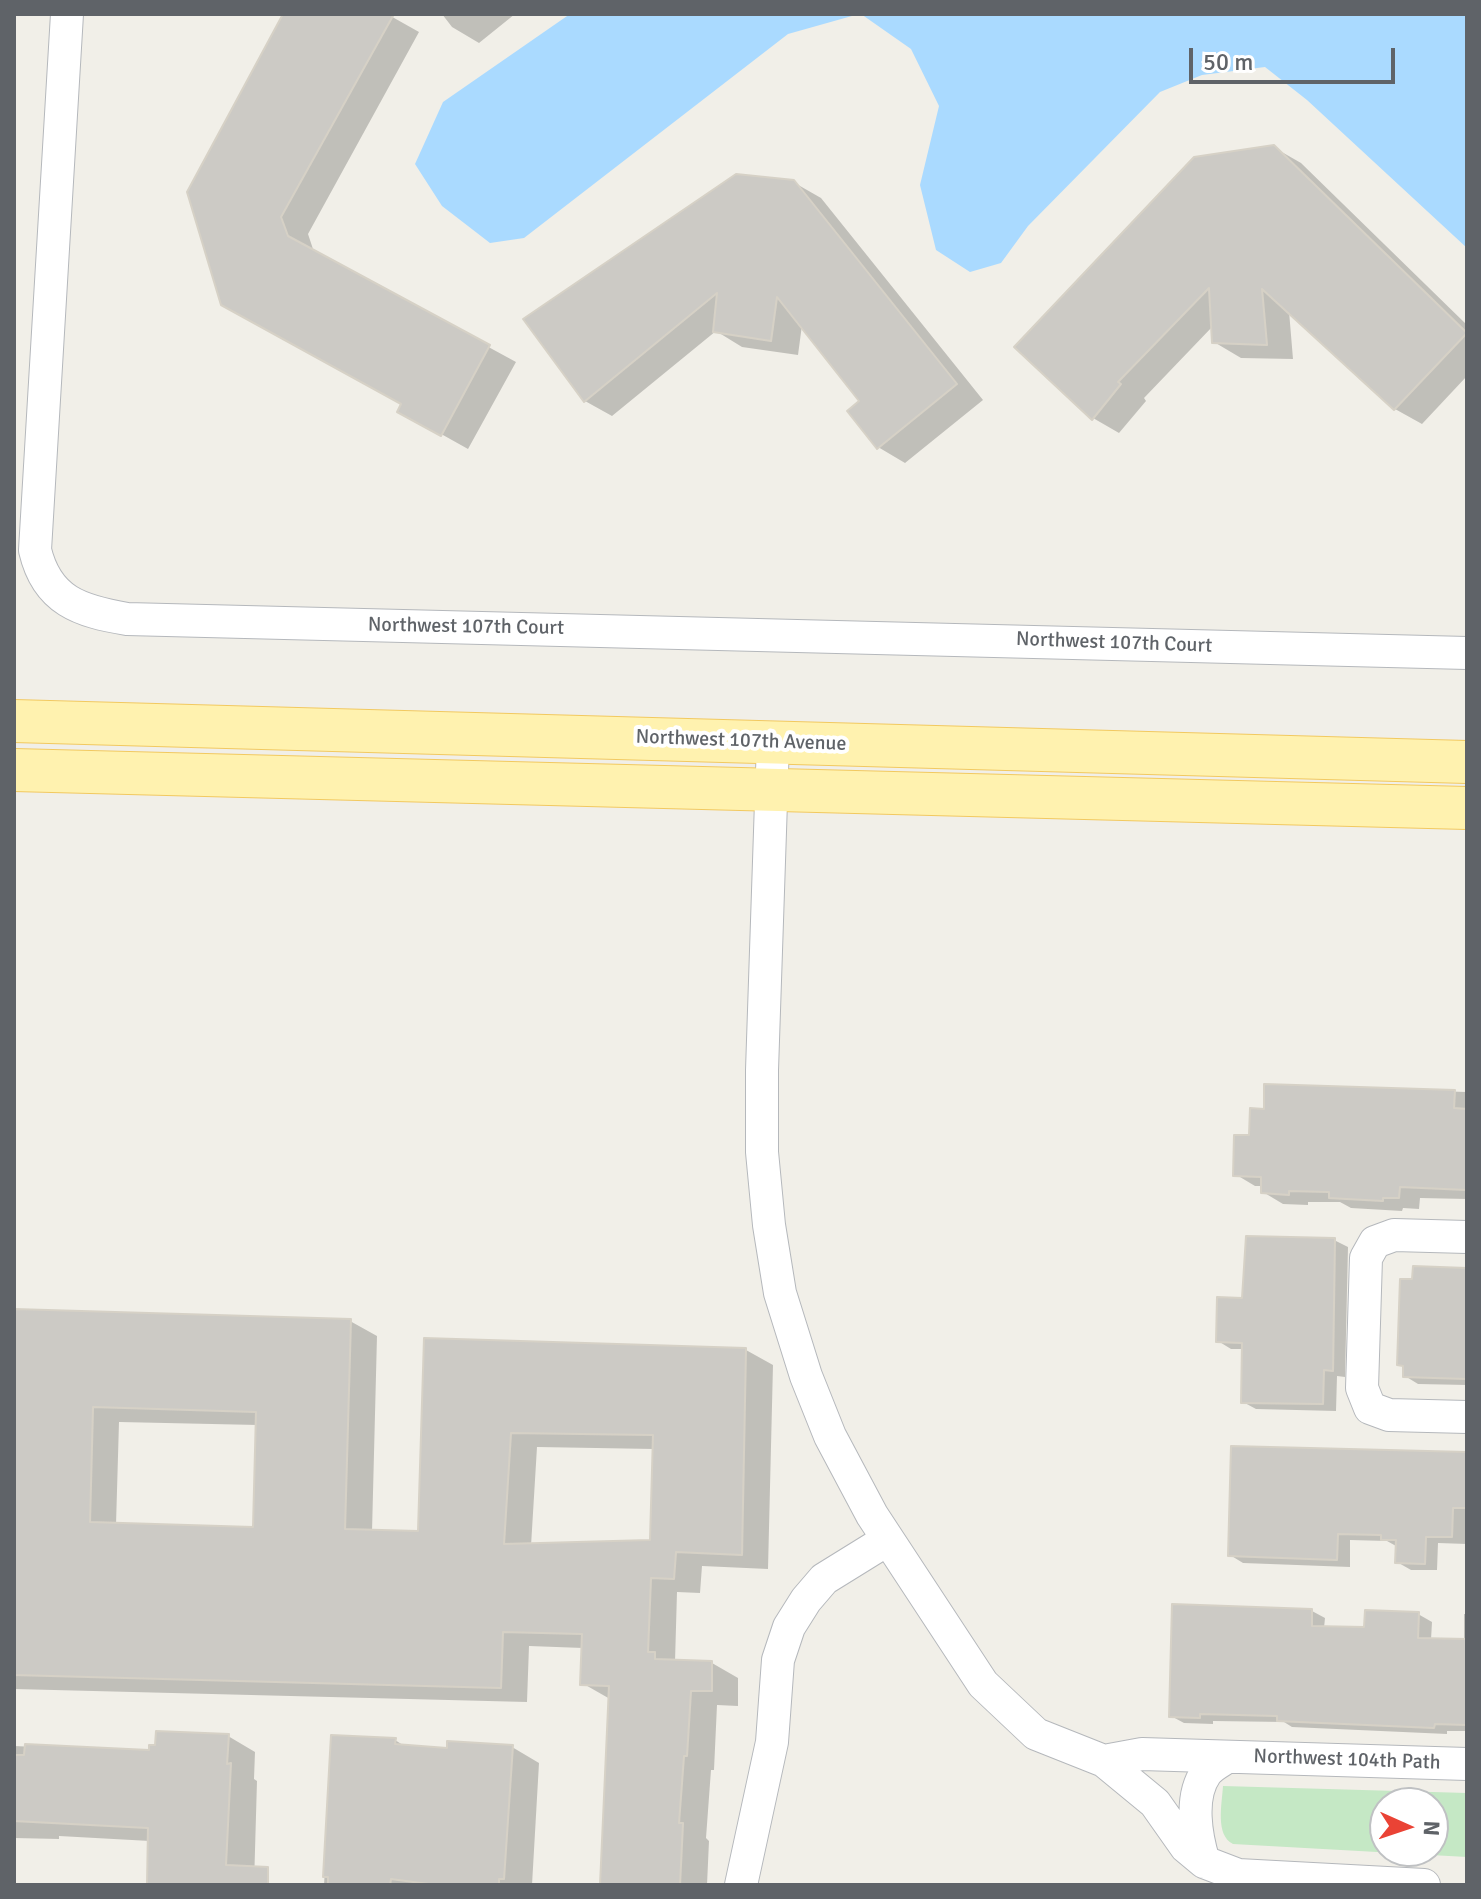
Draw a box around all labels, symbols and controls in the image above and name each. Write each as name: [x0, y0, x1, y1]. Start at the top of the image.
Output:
scale bar: [1193, 32, 1399, 82]
text: 50 m: [1203, 47, 1253, 77]
street label: Northwest 107th Court: [368, 613, 564, 641]
street label: Northwest 107th Court: [1015, 628, 1213, 658]
street label: Northwest 107th Avenue: [635, 725, 847, 757]
street label: Northwest 104th Path: [1253, 1745, 1441, 1775]
north arrow: [1369, 1787, 1449, 1867]
text: N: [1418, 1820, 1445, 1837]

